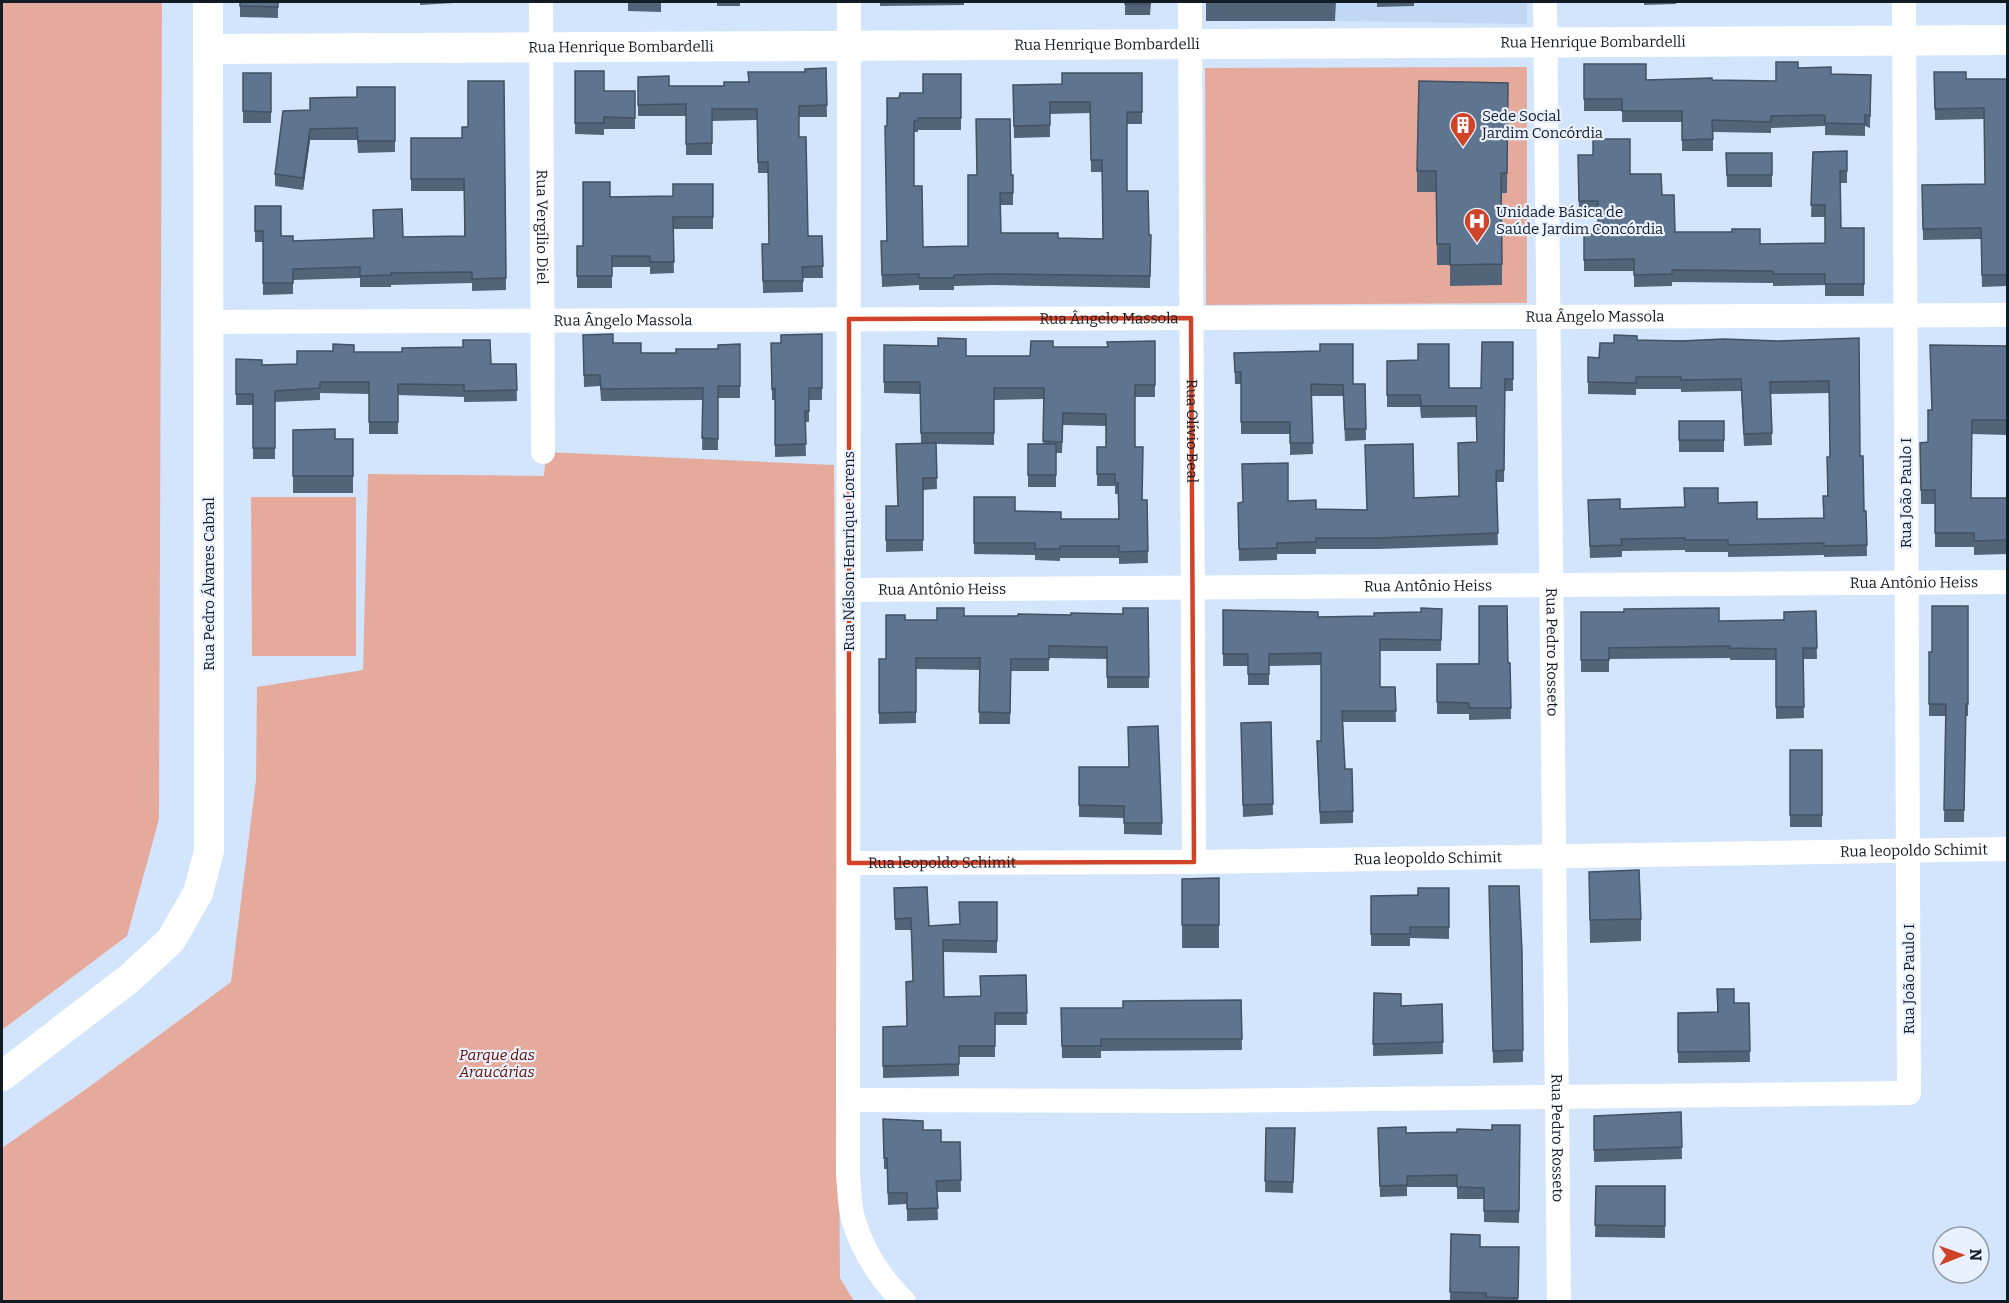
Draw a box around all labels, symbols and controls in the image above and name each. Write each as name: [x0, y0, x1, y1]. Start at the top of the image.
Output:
street label: Rua Henrique Bombardelli: [1500, 33, 1686, 52]
street label: Rua Henrique Bombardelli: [1014, 35, 1200, 54]
street label: Rua Henrique Bombardelli: [528, 37, 714, 56]
place label: Sede Social Jardim Concórdia: [1481, 107, 1603, 142]
building icon: Sede Social Jardim Concórdia: [1448, 110, 1478, 148]
street label: Rua Vergílio Diel: [533, 170, 551, 284]
place label: Unidade Básica de Saúde Jardim Concórdia: [1496, 203, 1663, 238]
hospital icon: Unidade Básica de Saúde Jardim Concórdia: [1462, 206, 1492, 244]
street label: Rua Ângelo Massola: [1525, 307, 1665, 326]
street label: Rua Ângelo Massola: [1039, 309, 1179, 328]
street label: Rua Ângelo Massola: [553, 311, 693, 330]
street label: Rua Olívio Beal: [1183, 379, 1201, 483]
street label: Rua João Paulo I: [1897, 438, 1915, 548]
street label: Rua Nélson Henrique Lorens: [840, 451, 858, 651]
street label: Rua Pedro Álvares Cabral: [200, 497, 218, 671]
street label: Rua Antônio Heiss: [1850, 573, 1978, 592]
street label: Rua Antônio Heiss: [1364, 577, 1492, 595]
street label: Rua Antônio Heiss: [878, 580, 1006, 599]
street label: Rua Pedro Rosseto: [1542, 588, 1562, 716]
street label: Rua leopoldo Schimit: [1840, 840, 1989, 861]
street label: Rua leopoldo Schimit: [1354, 848, 1503, 868]
street label: Rua leopoldo Schimit: [868, 854, 1017, 872]
street label: Rua João Paulo I: [1900, 924, 1918, 1034]
park label: Parque das Araucárias: [458, 1046, 535, 1081]
street label: Rua Pedro Rosseto: [1548, 1074, 1567, 1202]
north arrow: [1931, 1225, 1991, 1285]
text: N: [1966, 1248, 1985, 1261]

